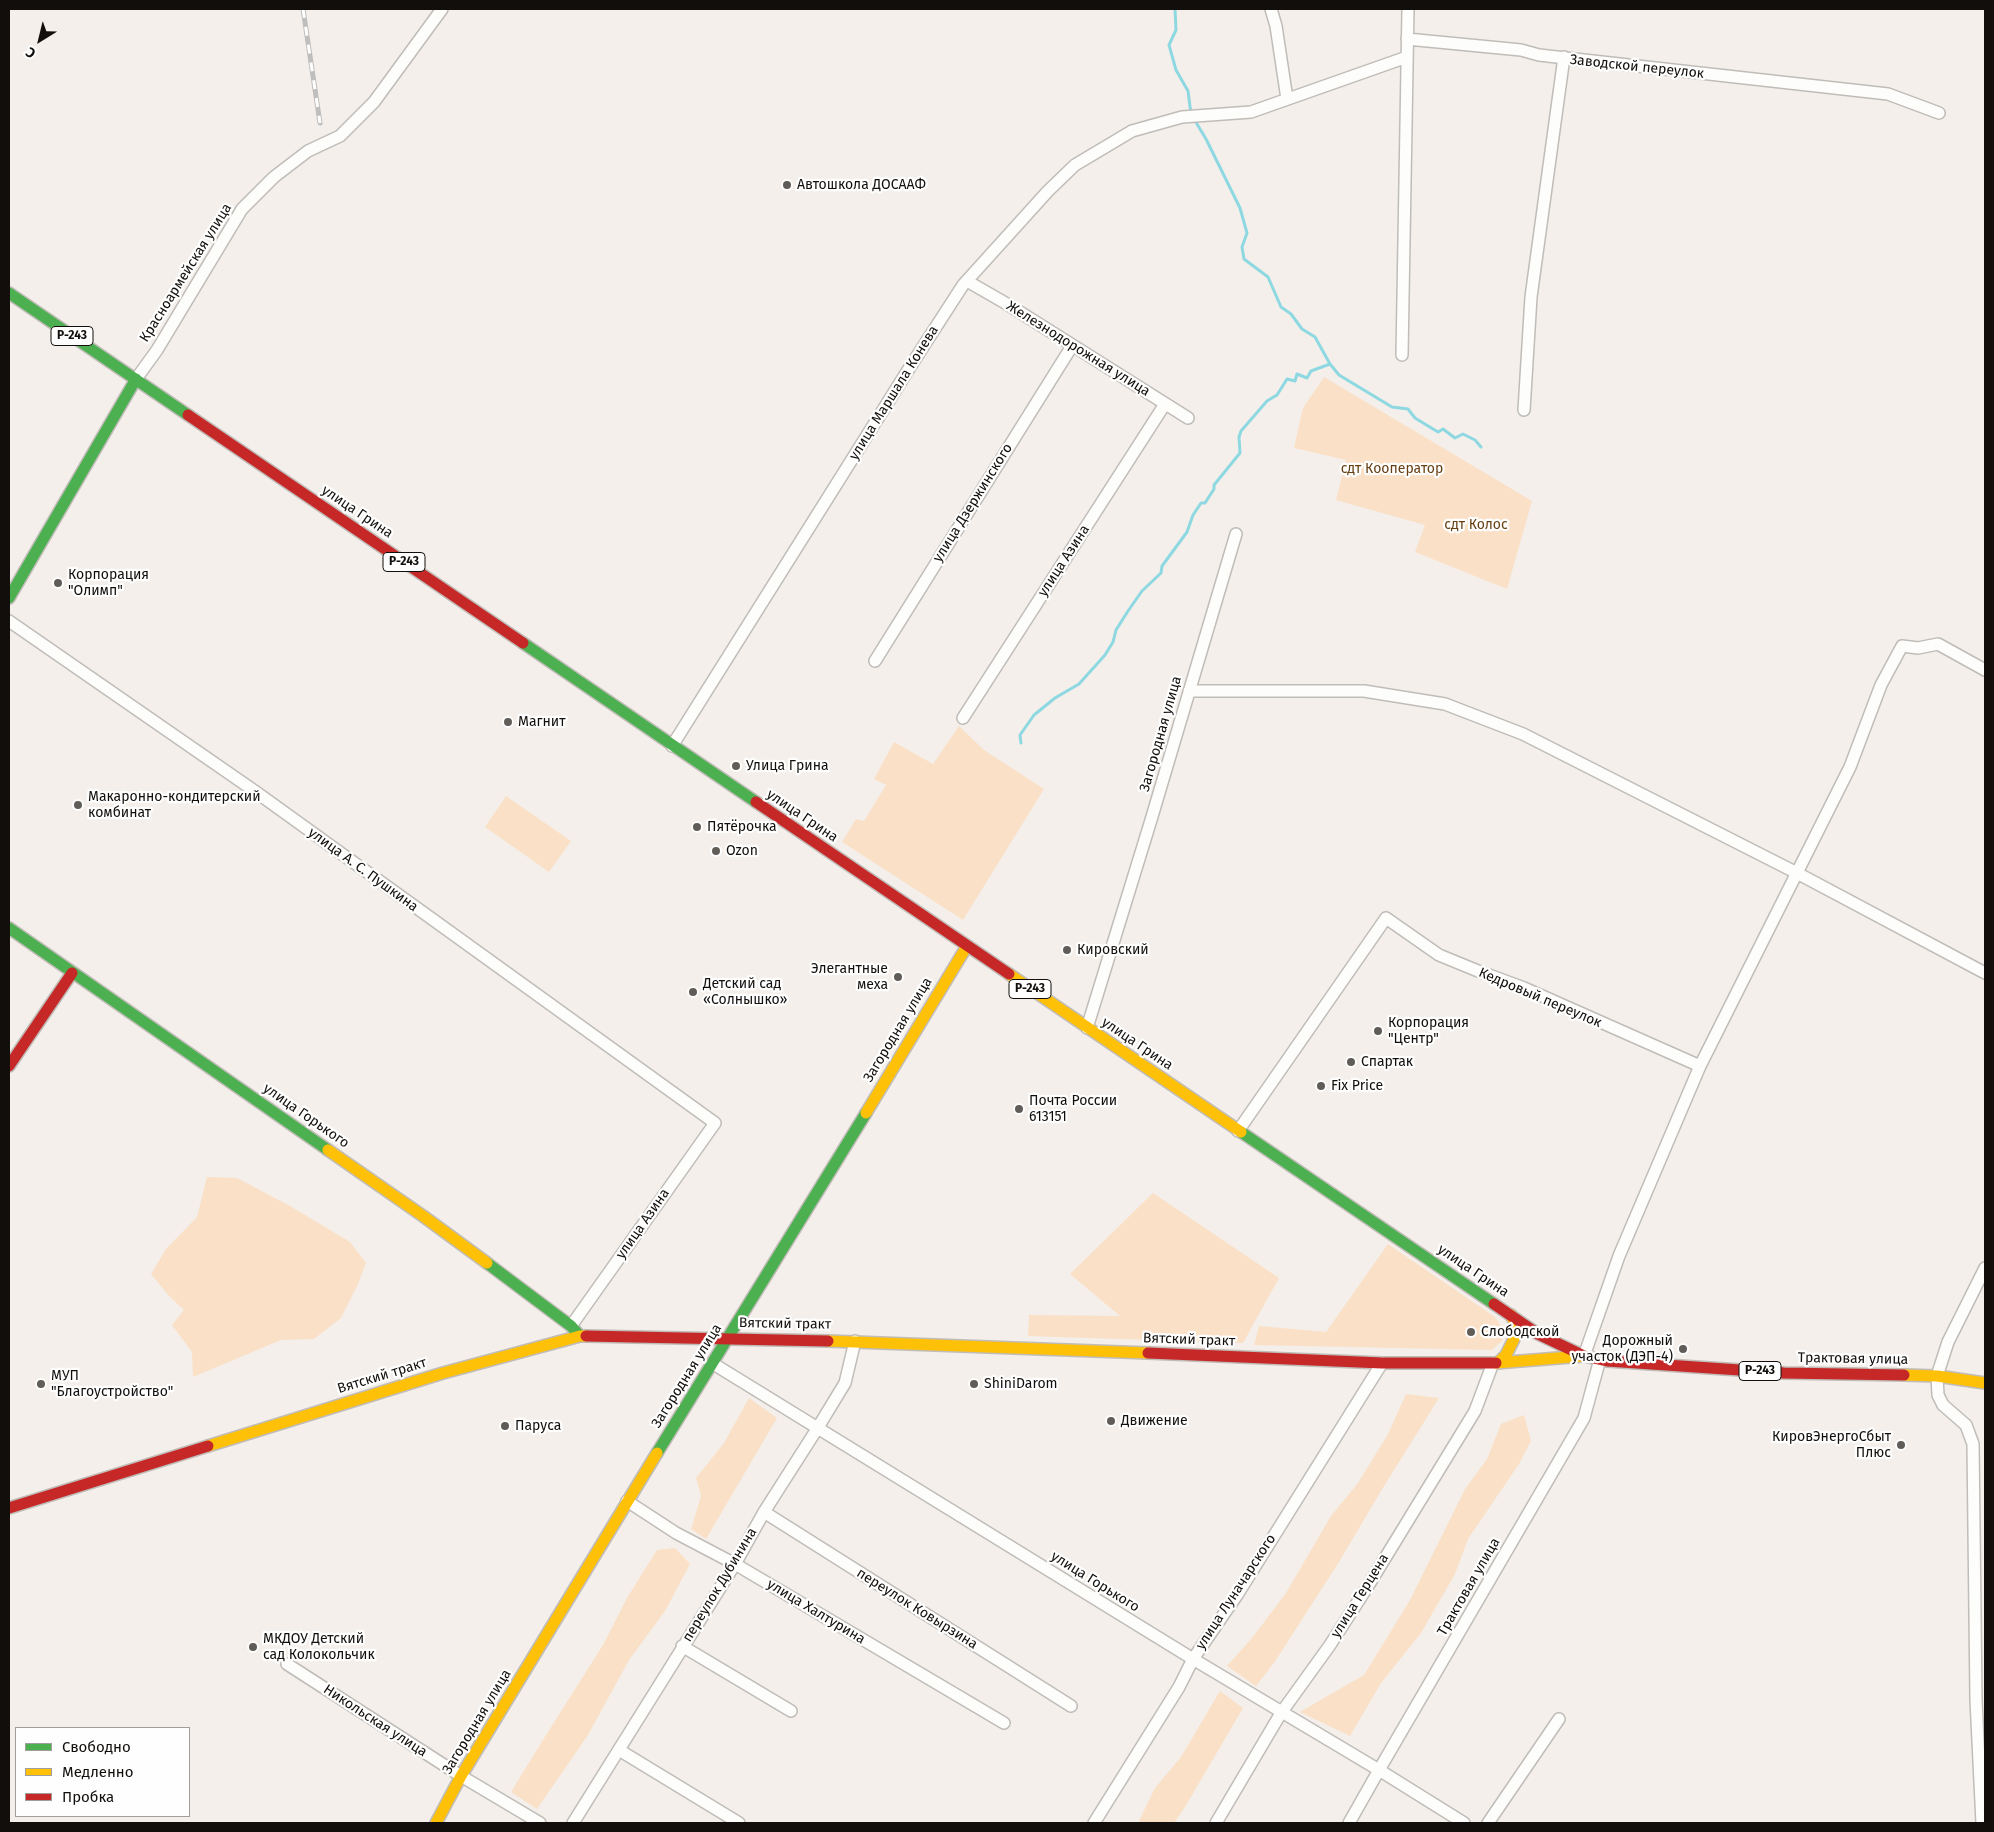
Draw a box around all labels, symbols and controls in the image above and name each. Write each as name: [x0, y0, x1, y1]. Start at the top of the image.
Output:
north arrow: [15, 15, 65, 65]
text: С: [23, 43, 39, 62]
street label: Заводской переулок: [1569, 52, 1705, 82]
place label: Автошкола ДОСААФ: [797, 177, 926, 193]
marker: Автошкола ДОСААФ: [781, 179, 793, 191]
street label: Красноармейская улица: [136, 201, 236, 345]
street label: Железнодорожная улица: [1003, 298, 1153, 400]
street label: улица Маршала Конева: [846, 323, 942, 463]
road number: Р-243: [51, 326, 93, 346]
street label: улица Дзержинского: [930, 441, 1016, 565]
park label: сдт Кооператор: [1341, 461, 1443, 477]
street label: улица Грина: [318, 482, 396, 542]
park label: сдт Колос: [1444, 517, 1508, 533]
street label: улица Азина: [1035, 522, 1093, 600]
road number: Р-243: [383, 552, 425, 572]
place label: Корпорация "Олимп": [68, 567, 149, 600]
marker: Корпорация "Олимп": [52, 577, 64, 589]
street label: Загородная улица: [1136, 674, 1186, 794]
place label: Магнит: [518, 714, 566, 730]
marker: Магнит: [502, 716, 514, 728]
place label: Улица Грина: [746, 758, 829, 774]
marker: Улица Грина: [730, 760, 742, 772]
street label: улица Грина: [763, 786, 841, 846]
place label: Макаронно-кондитерский комбинат: [88, 789, 261, 822]
marker: Макаронно-кондитерский комбинат: [72, 799, 84, 811]
place label: Пятёрочка: [707, 819, 777, 835]
marker: Пятёрочка: [691, 821, 703, 833]
street label: улица А. С. Пушкина: [305, 824, 421, 916]
place label: Ozon: [726, 843, 758, 859]
marker: Ozon: [710, 845, 722, 857]
place label: Кировский: [1077, 942, 1149, 958]
marker: Кировский: [1061, 944, 1073, 956]
place label: Элегантные меха: [811, 961, 888, 994]
street label: Кедровый переулок: [1476, 964, 1604, 1032]
marker: Элегантные меха: [892, 971, 904, 983]
street label: Загородная улица: [860, 975, 936, 1085]
place label: Детский сад «Солнышко»: [703, 976, 787, 1009]
road number: Р-243: [1009, 980, 1051, 999]
marker: Детский сад «Солнышко»: [687, 986, 699, 998]
street label: улица Грина: [1098, 1014, 1176, 1074]
place label: Корпорация "Центр": [1388, 1015, 1469, 1048]
marker: Корпорация "Центр": [1372, 1025, 1384, 1037]
place label: Спартак: [1361, 1054, 1413, 1070]
marker: Спартак: [1345, 1056, 1357, 1068]
place label: Fix Price: [1331, 1078, 1383, 1094]
street label: улица Горького: [260, 1080, 352, 1152]
marker: Fix Price: [1315, 1080, 1327, 1092]
place label: Почта России 613151: [1029, 1093, 1117, 1126]
marker: Почта России 613151: [1013, 1103, 1025, 1115]
street label: улица Азина: [613, 1186, 673, 1262]
street label: улица Грина: [1434, 1241, 1512, 1301]
street label: Вятский тракт: [739, 1315, 831, 1333]
street label: Загородная улица: [648, 1321, 726, 1431]
place label: Слободской: [1481, 1324, 1559, 1340]
marker: Слободской: [1465, 1326, 1477, 1338]
street label: Вятский тракт: [1143, 1330, 1235, 1350]
place label: Дорожный участок (ДЭП-4): [1571, 1333, 1673, 1365]
marker: Дорожный участок (ДЭП-4): [1677, 1343, 1689, 1355]
street label: Трактовая улица: [1798, 1350, 1908, 1368]
street label: Вятский тракт: [335, 1354, 429, 1398]
road number: Р-243: [1739, 1362, 1781, 1380]
place label: МУП "Благоустройство": [51, 1368, 173, 1400]
place label: ShiniDarom: [984, 1376, 1058, 1392]
marker: МУП "Благоустройство": [35, 1378, 47, 1390]
marker: ShiniDarom: [968, 1378, 980, 1390]
place label: Движение: [1121, 1413, 1188, 1429]
marker: Движение: [1105, 1415, 1117, 1427]
place label: Паруса: [515, 1418, 561, 1434]
marker: Паруса: [499, 1420, 511, 1432]
place label: КировЭнергоСбыт Плюс: [1772, 1429, 1891, 1461]
marker: КировЭнергоСбыт Плюс: [1895, 1439, 1907, 1451]
street label: переулок Дубинина: [679, 1525, 761, 1645]
street label: улица Луначарского: [1192, 1531, 1280, 1653]
street label: Трактовая улица: [1434, 1535, 1504, 1639]
street label: улица Горького: [1048, 1548, 1142, 1616]
street label: улица Герцена: [1327, 1551, 1393, 1641]
street label: переулок Ковырзина: [853, 1565, 981, 1653]
street label: улица Халтурина: [764, 1576, 868, 1648]
place label: МКДОУ Детский сад Колокольчик: [263, 1631, 375, 1664]
marker: МКДОУ Детский сад Колокольчик: [247, 1641, 259, 1653]
street label: Загородная улица: [439, 1667, 515, 1777]
street label: Никольская улица: [320, 1681, 430, 1761]
legend: [15, 1727, 190, 1817]
text: Свободно: [62, 1738, 131, 1756]
text: Медленно: [62, 1763, 134, 1781]
text: Пробка: [62, 1788, 114, 1806]

